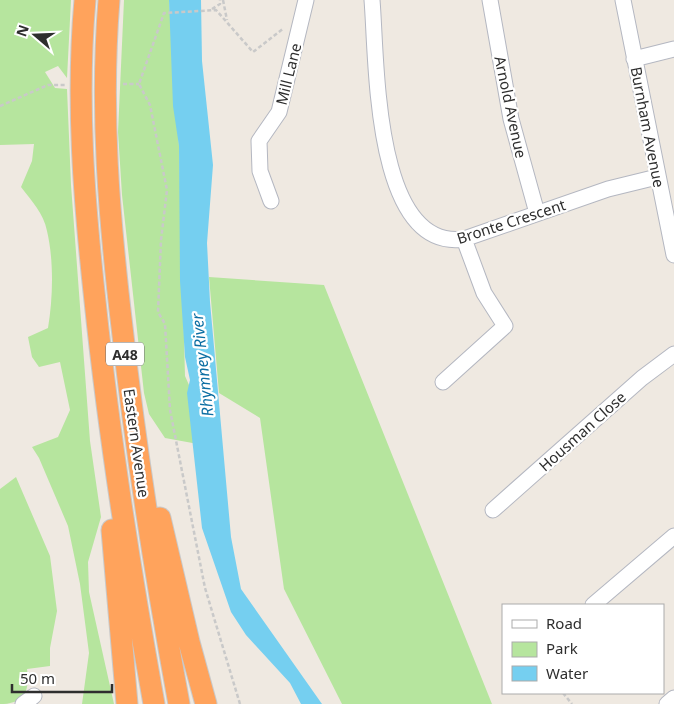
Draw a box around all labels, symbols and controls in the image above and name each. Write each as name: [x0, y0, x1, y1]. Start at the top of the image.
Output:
north arrow: [10, 10, 60, 60]
text: N: [11, 22, 33, 39]
street label: Mill Lane: [271, 41, 305, 107]
street label: Arnold Avenue: [490, 54, 532, 160]
street label: Burnham Avenue: [626, 65, 670, 189]
street label: Bronte Crescent: [454, 194, 568, 248]
water label: Rhymney River: [186, 312, 218, 418]
road number: A48: [106, 342, 144, 366]
street label: Eastern Avenue: [119, 387, 155, 499]
street label: Housman Close: [534, 387, 630, 475]
legend: [502, 604, 664, 694]
text: Road: [546, 613, 582, 633]
text: Park: [546, 638, 578, 658]
scale bar: [12, 662, 112, 694]
text: Water: [546, 663, 588, 683]
text: 50 m: [20, 668, 55, 688]

